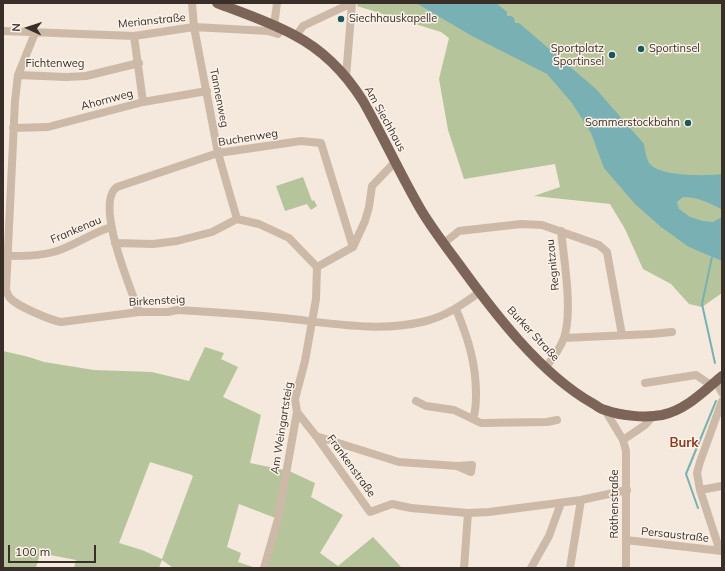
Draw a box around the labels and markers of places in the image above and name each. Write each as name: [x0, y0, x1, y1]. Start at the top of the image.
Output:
place label: Siechhauskapelle: [349, 12, 437, 26]
marker: Siechhauskapelle: [336, 14, 346, 24]
place label: Sportplatz Sportinsel: [551, 42, 604, 68]
place label: Sportinsel: [649, 42, 700, 56]
marker: Sportinsel: [636, 44, 646, 54]
marker: Sportplatz Sportinsel: [607, 50, 617, 60]
place label: Sommerstockbahn: [585, 116, 680, 130]
marker: Sommerstockbahn: [683, 118, 693, 128]

